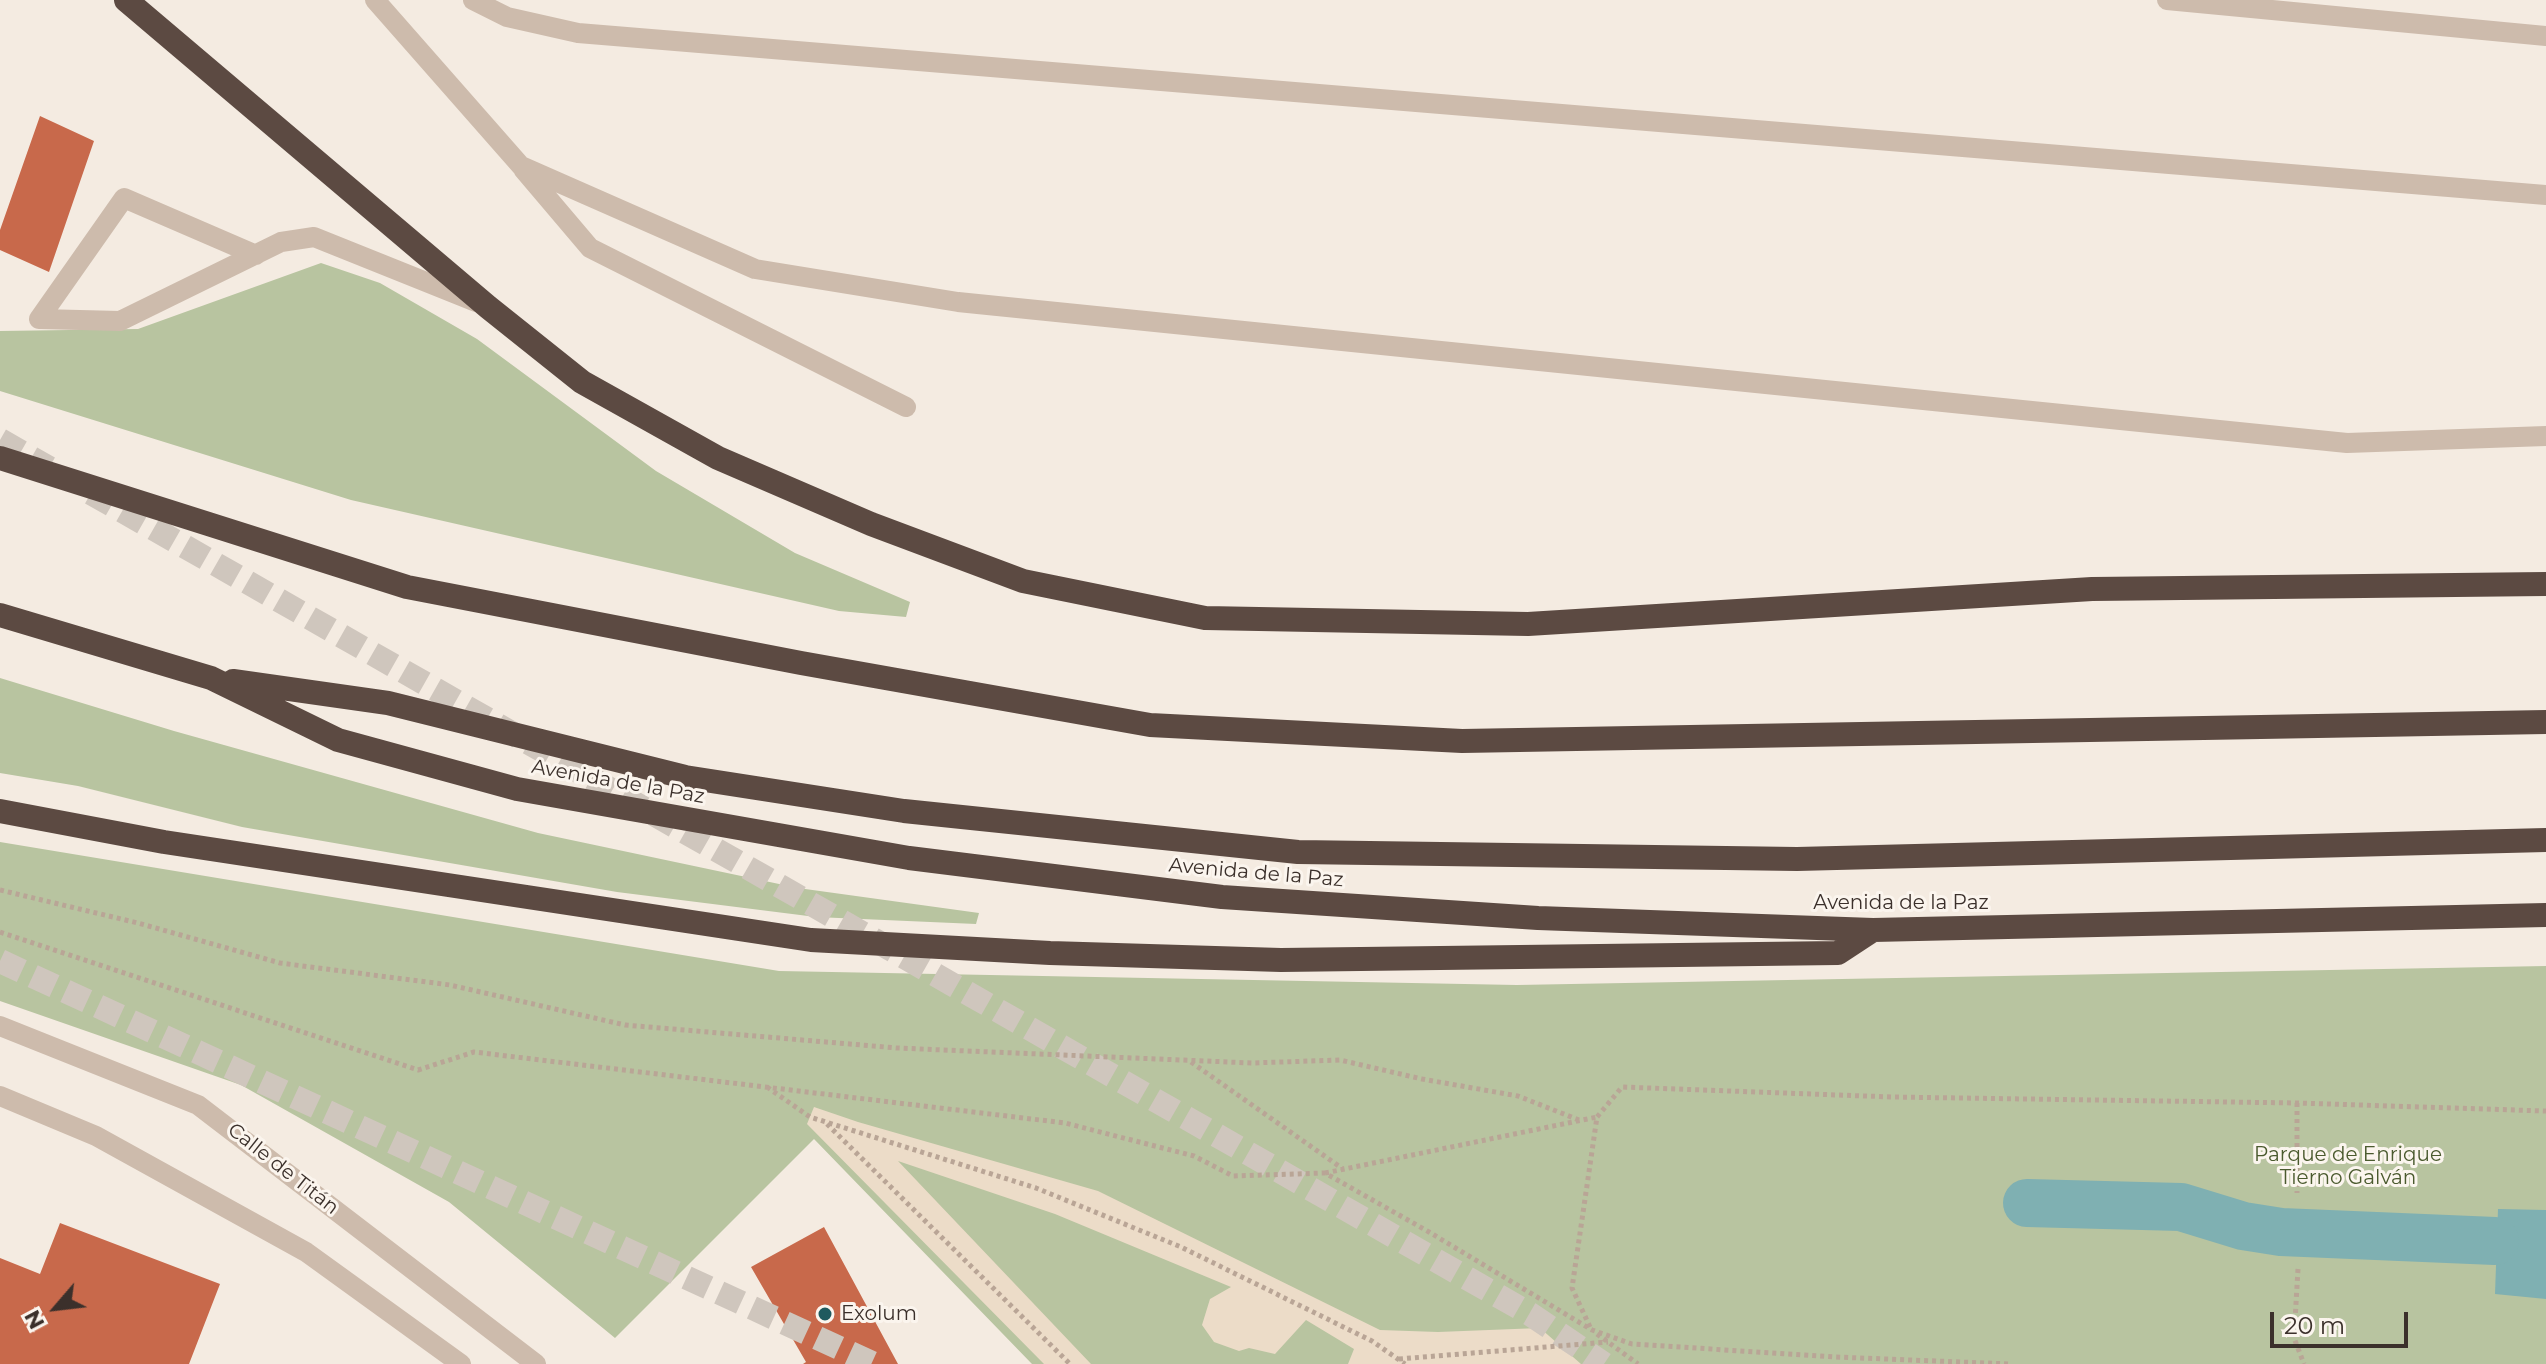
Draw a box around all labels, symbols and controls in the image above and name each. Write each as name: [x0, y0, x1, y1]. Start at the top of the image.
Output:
street label: Avenida de la Paz: [530, 755, 706, 809]
street label: Avenida de la Paz: [1168, 853, 1344, 893]
street label: Avenida de la Paz: [1813, 891, 1989, 915]
street label: Calle de Titán: [223, 1118, 343, 1220]
park label: Parque de Enrique Tierno Galván: [2254, 1143, 2442, 1190]
north arrow: [16, 1268, 96, 1348]
scale bar: [2274, 1296, 2412, 1346]
place label: Exolum: [841, 1302, 917, 1326]
text: N: [18, 1305, 50, 1334]
marker: Exolum: [816, 1305, 834, 1323]
text: 20 m: [2284, 1311, 2345, 1340]

